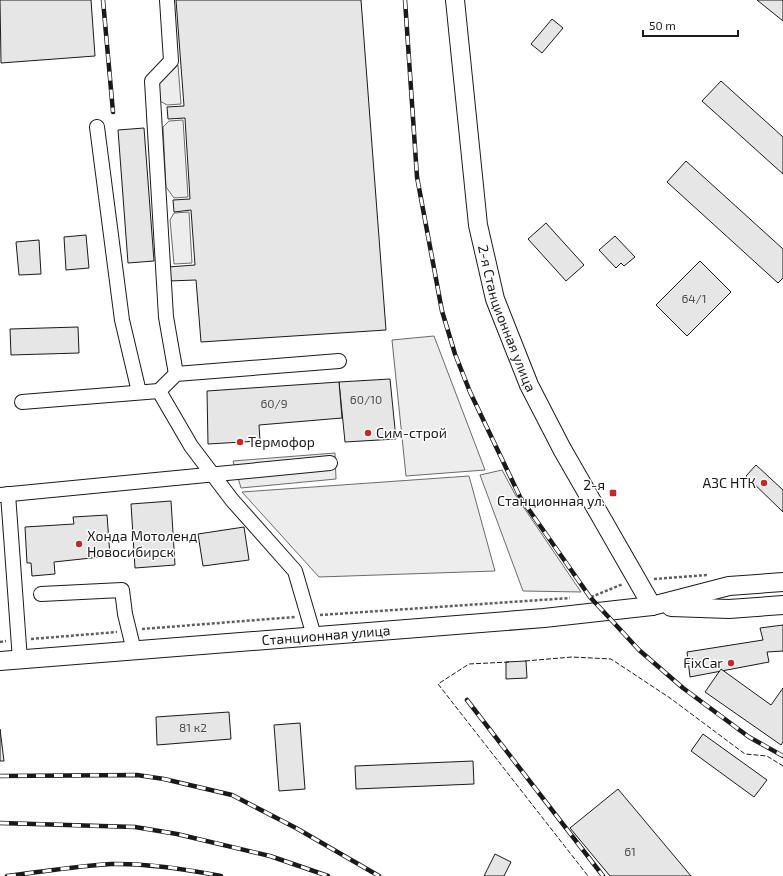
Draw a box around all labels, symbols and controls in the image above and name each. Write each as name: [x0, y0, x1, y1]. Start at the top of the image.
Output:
scale bar: [643, 12, 738, 38]
text: 50 m: [649, 18, 676, 32]
street label: 2-я Станционная улица: [475, 243, 540, 394]
house number: 64/1: [681, 291, 707, 305]
house number: 60/10: [350, 392, 382, 406]
house number: 60/9: [260, 396, 288, 410]
place label: Сим-строй: [376, 424, 447, 441]
marker: Сим-строй: [363, 428, 373, 438]
place label: Термофор: [248, 433, 315, 450]
marker: Термофор: [235, 437, 245, 447]
place label: АЗС НТК: [703, 474, 756, 491]
place label: 2-я Станционная ул.: [497, 476, 605, 509]
marker: АЗС НТК: [759, 478, 769, 488]
marker: 2-я Станционная ул.: [608, 488, 618, 498]
place label: Хонда Мотоленд Новосибирск: [87, 527, 197, 560]
marker: Хонда Мотоленд Новосибирск: [74, 539, 84, 549]
street label: Станционная улица: [261, 621, 391, 648]
place label: FixCar: [683, 654, 723, 671]
marker: FixCar: [726, 658, 736, 668]
house number: 81 к2: [179, 720, 207, 734]
house number: 61: [624, 844, 636, 858]

